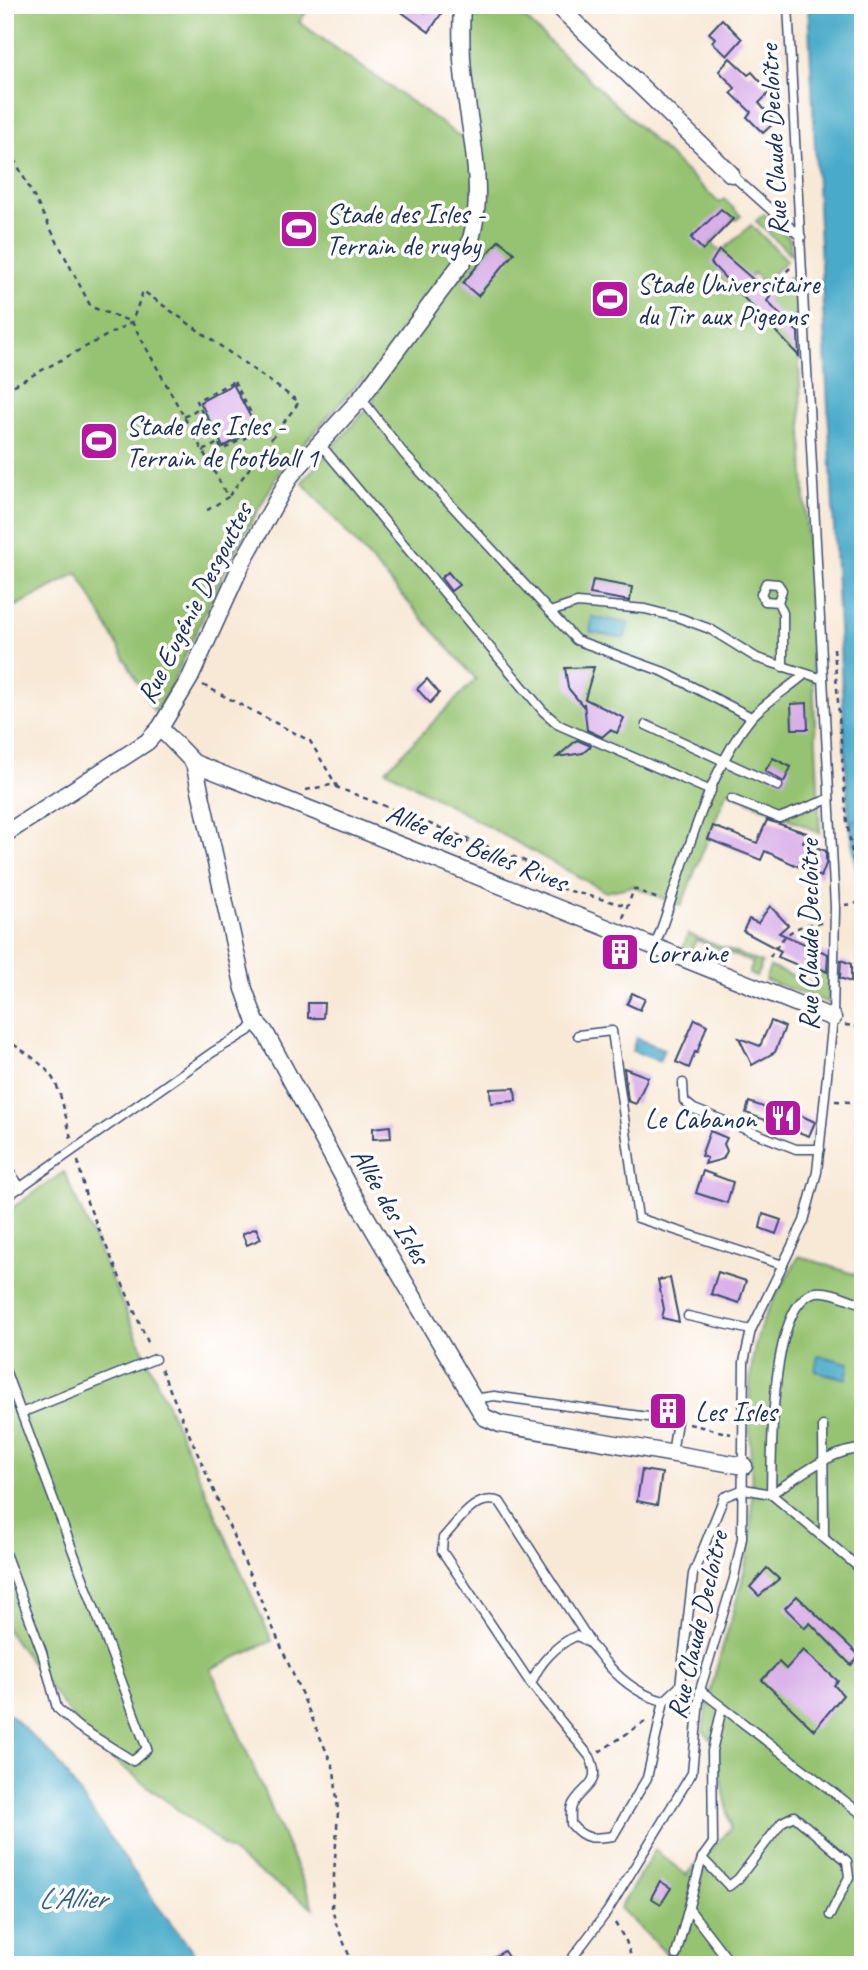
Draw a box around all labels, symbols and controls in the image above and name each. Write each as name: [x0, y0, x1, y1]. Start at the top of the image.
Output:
street label: Rue Claude Decloître: [750, 42, 795, 236]
place label: Stade des Isles - Terrain de rugby: [326, 196, 487, 263]
sports icon: Stade des Isles - Terrain de rugby: [278, 208, 320, 250]
place label: Stade Universitaire du Tir aux Pigeons: [637, 266, 821, 333]
sports icon: Stade Universitaire du Tir aux Pigeons: [589, 278, 631, 320]
place label: Stade des Isles - Terrain de football 1: [126, 408, 320, 475]
sports icon: Stade des Isles - Terrain de football 1: [78, 420, 120, 462]
street label: Rue Eugénie Desgouttes: [128, 495, 261, 709]
street label: Allée des Belles Rives: [382, 795, 575, 900]
street label: Rue Claude Decloître: [791, 837, 826, 1031]
building icon: Lorraine: [599, 931, 641, 973]
place label: Lorraine: [647, 935, 729, 970]
restaurant icon: Le Cabanon: [762, 1097, 804, 1139]
place label: Le Cabanon: [645, 1101, 757, 1136]
street label: Allée des Isles: [344, 1141, 440, 1273]
building icon: Les Isles: [647, 1390, 689, 1432]
place label: Les Isles: [695, 1394, 779, 1429]
street label: Rue Claude Decloître: [658, 1526, 736, 1722]
water label: L'Allier: [38, 1879, 111, 1917]

